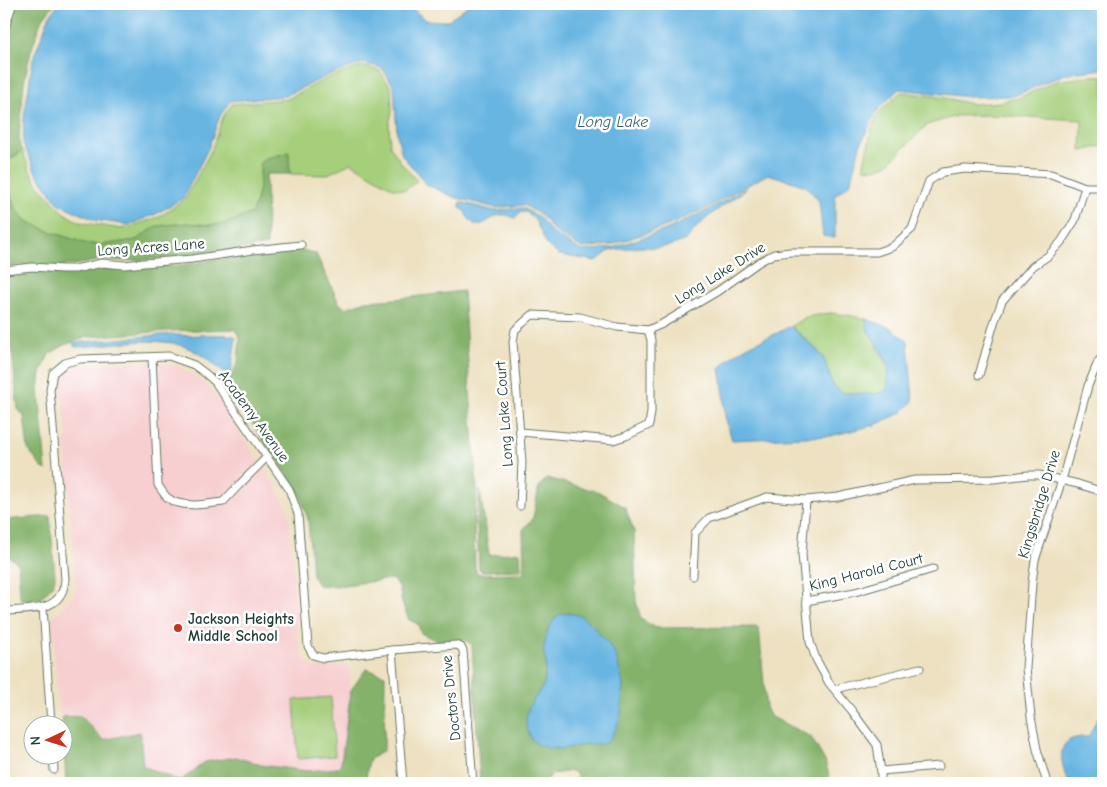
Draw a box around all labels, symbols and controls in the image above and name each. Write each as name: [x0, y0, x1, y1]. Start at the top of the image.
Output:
water label: Long Lake: [578, 113, 648, 131]
street label: Long Acres Lane: [97, 234, 206, 260]
street label: Long Lake Drive: [671, 238, 769, 308]
street label: Long Lake Court: [491, 360, 517, 467]
street label: Academy Avenue: [215, 367, 294, 466]
street label: Kingsbridge Drive: [1014, 447, 1064, 560]
street label: King Harold Court: [807, 549, 925, 595]
place label: Jackson Heights Middle School: [188, 610, 294, 645]
marker: Jackson Heights Middle School: [172, 622, 184, 634]
street label: Doctors Drive: [438, 654, 464, 742]
north arrow: [22, 714, 72, 764]
text: N: [27, 736, 44, 746]

